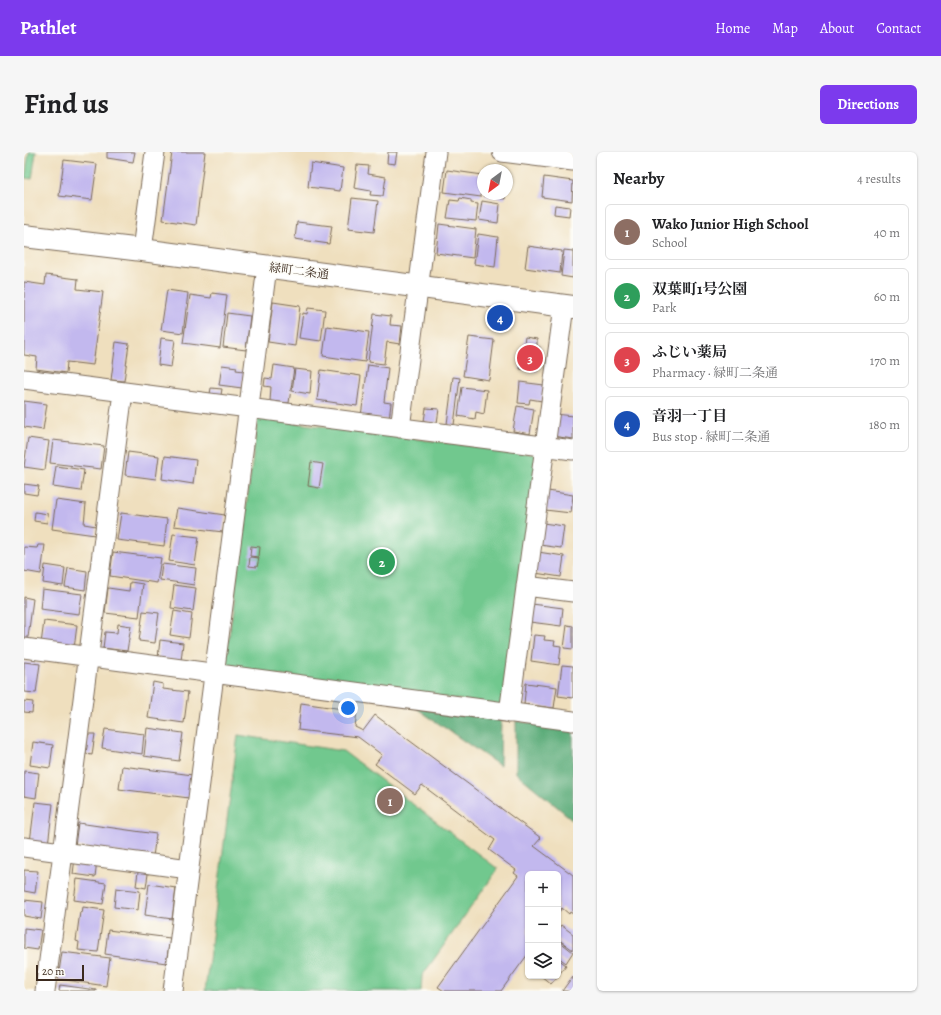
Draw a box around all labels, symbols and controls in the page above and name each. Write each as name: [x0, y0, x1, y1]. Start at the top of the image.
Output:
text: Pathlet: [20, 15, 76, 41]
text: Home: [715, 19, 750, 38]
text: Map: [772, 19, 798, 38]
text: About: [820, 19, 854, 38]
text: Contact: [876, 19, 921, 38]
text: Find us: [24, 85, 109, 123]
button: Directions: [820, 85, 917, 124]
north arrow: [477, 164, 513, 200]
text: Nearby: [613, 167, 664, 190]
text: 4 results: [857, 170, 901, 187]
text: Wako Junior High School: [652, 214, 808, 234]
text: 1: [625, 224, 629, 241]
text: 40 m: [874, 224, 900, 241]
text: School: [652, 234, 687, 251]
street label: 緑町二条通: [268, 259, 330, 283]
text: 双葉町1号公園: [652, 279, 747, 299]
text: 2: [624, 288, 630, 305]
text: 60 m: [874, 288, 900, 305]
text: Park: [652, 299, 676, 316]
pin: 4: [487, 303, 513, 333]
text: ふじい薬局: [652, 342, 727, 362]
pin: 3: [517, 343, 543, 373]
text: 3: [624, 352, 630, 369]
text: 170 m: [870, 352, 900, 369]
text: Pharmacy · 緑町二条通: [652, 364, 778, 381]
text: 音羽一丁目: [652, 406, 727, 426]
text: 4: [624, 416, 630, 433]
text: 180 m: [869, 416, 900, 433]
text: Bus stop · 緑町二条通: [652, 428, 770, 445]
pin: 2: [369, 547, 395, 577]
your location: [338, 698, 358, 718]
pin: 1: [377, 786, 403, 816]
map controls: [525, 871, 561, 979]
button: +: [525, 871, 561, 907]
button: −: [525, 907, 561, 943]
button: layers: [525, 943, 561, 979]
scale bar: [36, 963, 84, 982]
text: 20 m: [42, 964, 64, 979]

